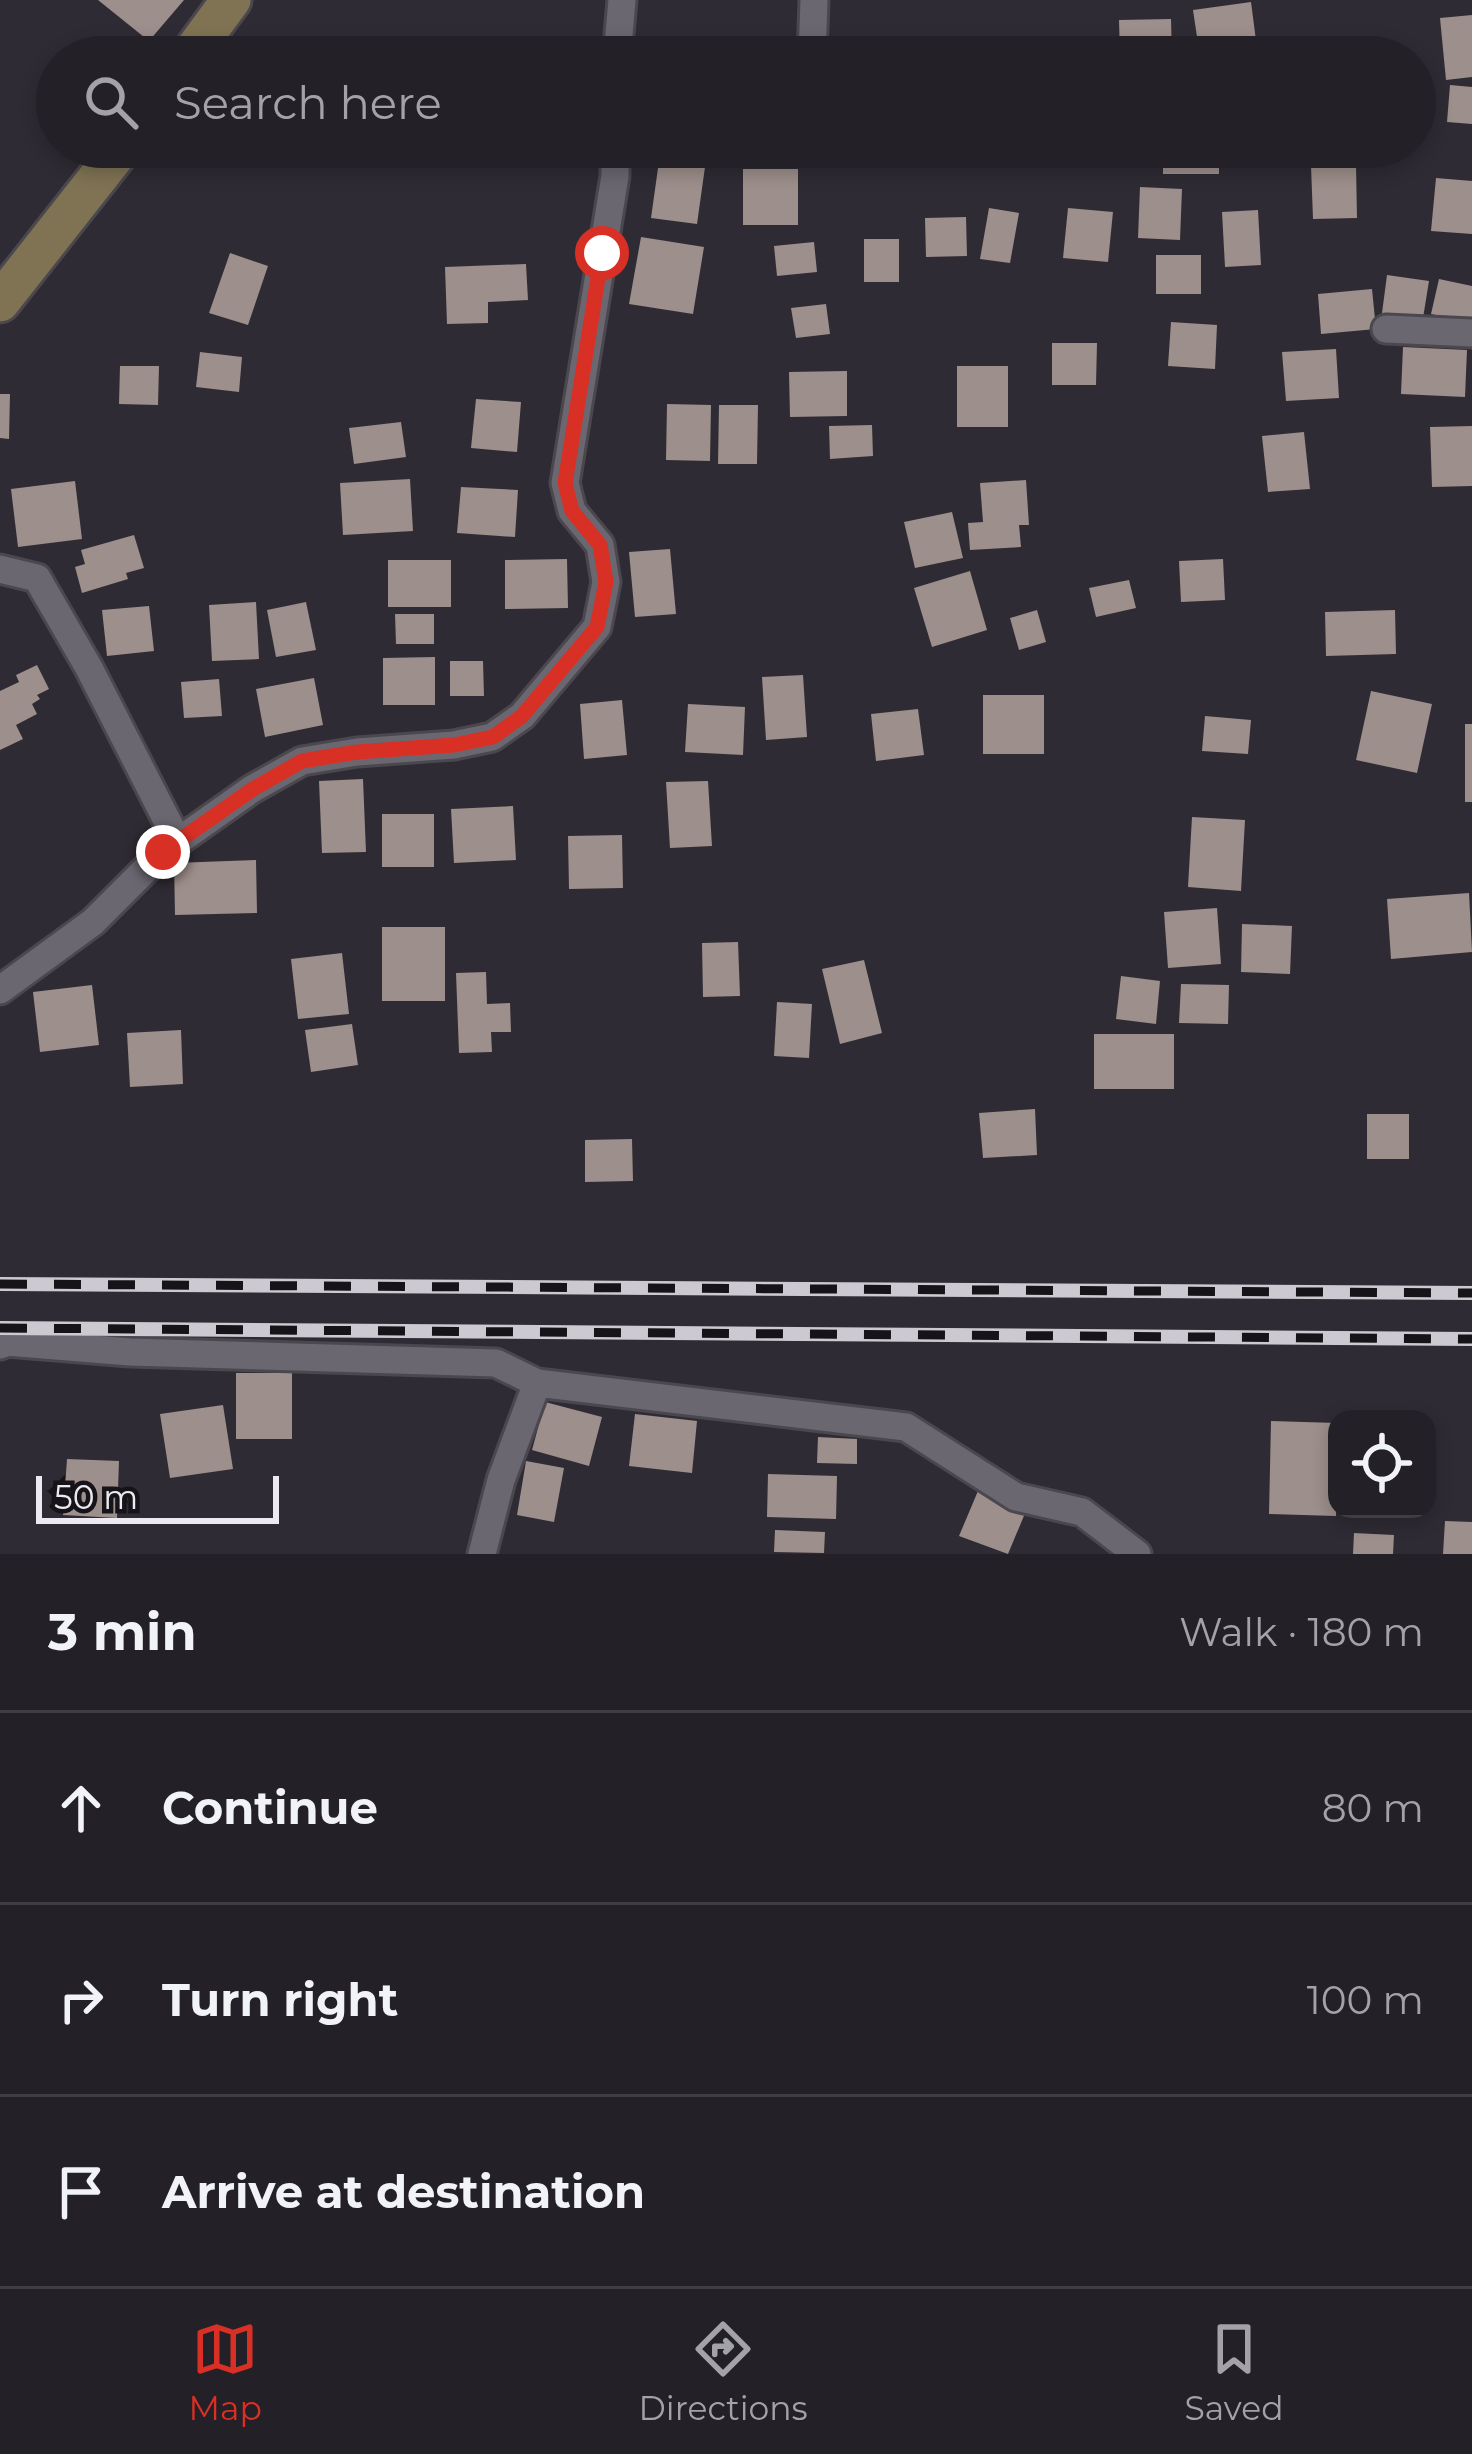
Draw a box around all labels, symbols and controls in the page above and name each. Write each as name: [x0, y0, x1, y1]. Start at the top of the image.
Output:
search box: [36, 36, 1436, 168]
icon: search: [78, 69, 144, 135]
text: Search here: [174, 75, 442, 130]
route start: [575, 226, 629, 280]
route end: [136, 825, 190, 879]
map controls: [1328, 1410, 1436, 1518]
button: locate: [1328, 1410, 1436, 1518]
scale bar: [36, 1470, 279, 1523]
text: 50 m: [54, 1477, 138, 1517]
text: 3 min: [48, 1601, 197, 1663]
text: Walk · 180 m: [1179, 1608, 1424, 1656]
icon: ahead: [48, 1775, 114, 1841]
text: Continue: [162, 1780, 378, 1835]
text: 80 m: [1322, 1784, 1424, 1832]
icon: right: [48, 1967, 114, 2033]
text: Turn right: [162, 1972, 398, 2027]
text: 100 m: [1307, 1976, 1424, 2024]
icon: arrive: [48, 2159, 114, 2225]
text: Arrive at destination: [162, 2164, 645, 2219]
tab: Map: [188, 2316, 262, 2428]
tab: Directions: [639, 2316, 808, 2428]
tab: Saved: [1184, 2316, 1284, 2428]

